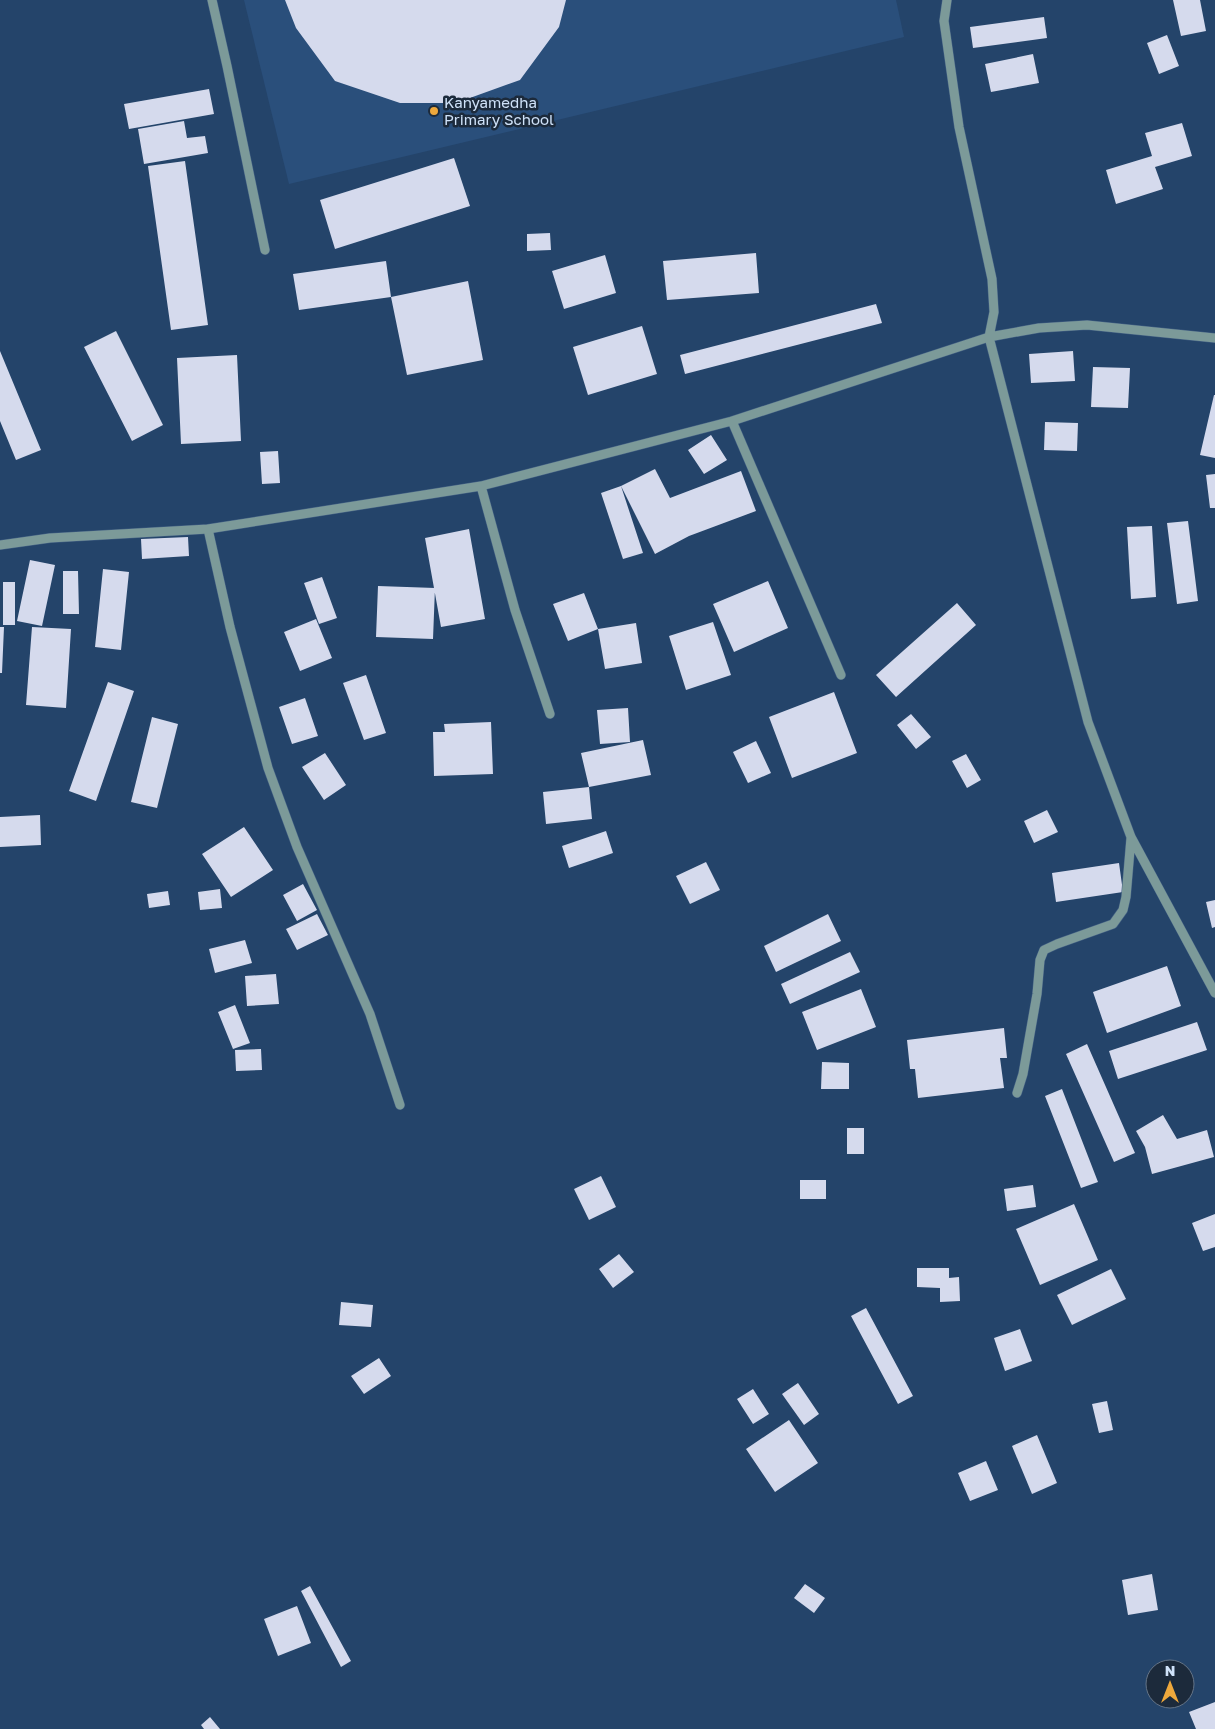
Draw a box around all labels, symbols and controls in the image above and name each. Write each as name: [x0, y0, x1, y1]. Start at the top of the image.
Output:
place label: Kanyamedha Primary School: [444, 93, 554, 128]
marker: Kanyamedha Primary School: [428, 105, 440, 117]
north arrow: [1145, 1659, 1195, 1709]
text: N: [1165, 1662, 1175, 1679]

